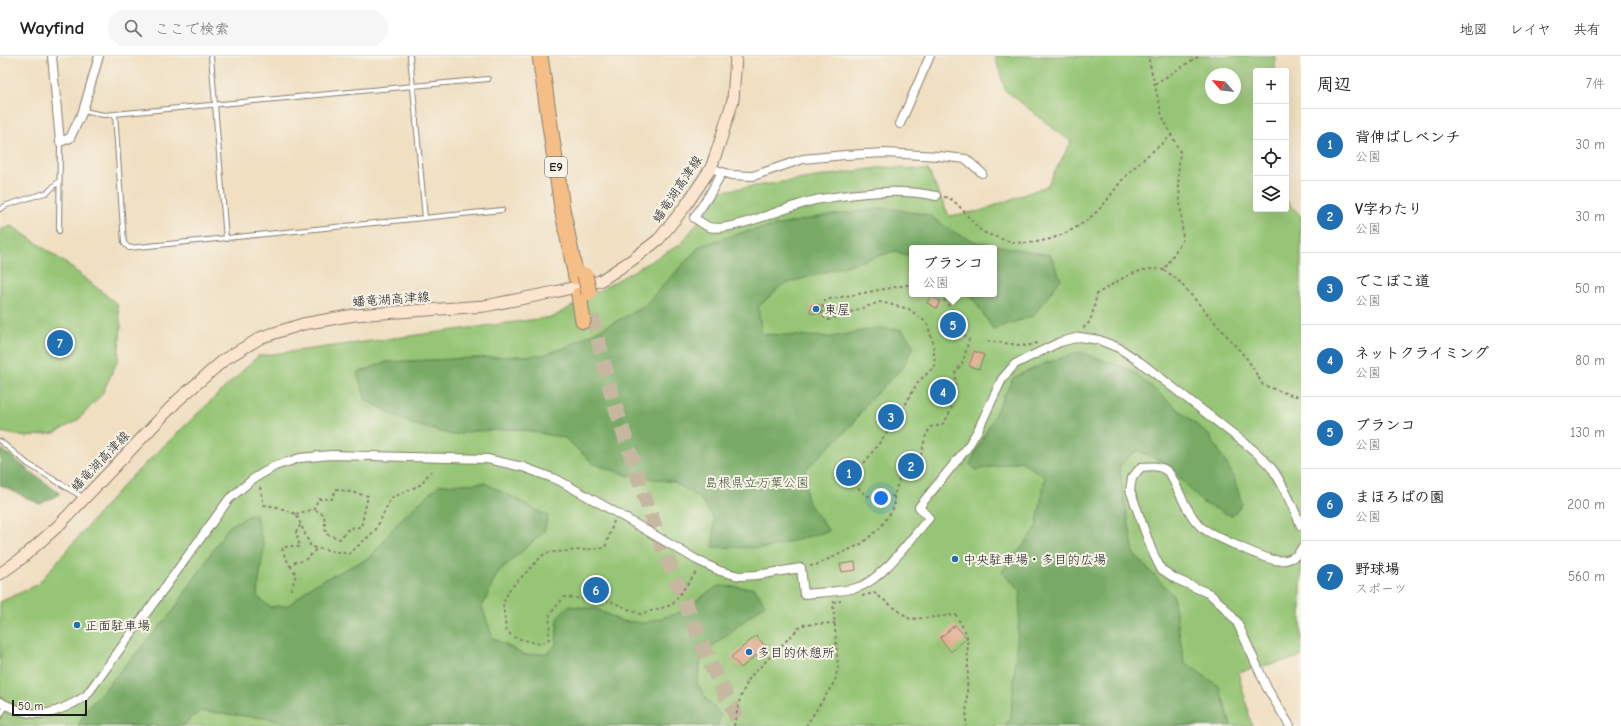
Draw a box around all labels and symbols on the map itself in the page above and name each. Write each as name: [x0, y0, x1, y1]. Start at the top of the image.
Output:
north arrow: [1205, 68, 1241, 104]
street label: 蟠竜湖高津線: [649, 152, 706, 226]
road number: E9: [545, 157, 567, 177]
street label: 蟠竜湖高津線: [352, 289, 431, 309]
place label: 東屋: [824, 302, 850, 317]
marker: 東屋: [811, 304, 821, 314]
pin: 5: [940, 310, 966, 340]
pin: 7: [47, 328, 73, 358]
pin: 4: [930, 377, 956, 407]
pin: 3: [878, 402, 904, 432]
street label: 蟠竜湖高津線: [68, 427, 133, 494]
pin: 2: [898, 451, 924, 481]
pin: 1: [836, 458, 862, 488]
park label: 島根県立万葉公園: [705, 475, 809, 490]
your location: [871, 488, 891, 508]
place label: 中央駐車場・多目的広場: [963, 552, 1106, 567]
marker: 中央駐車場・多目的広場: [950, 554, 960, 564]
pin: 6: [583, 575, 609, 605]
place label: 正面駐車場: [85, 618, 150, 633]
marker: 正面駐車場: [72, 620, 82, 630]
place label: 多目的休憩所: [757, 645, 835, 660]
marker: 多目的休憩所: [744, 647, 754, 657]
scale bar: [12, 698, 87, 717]

